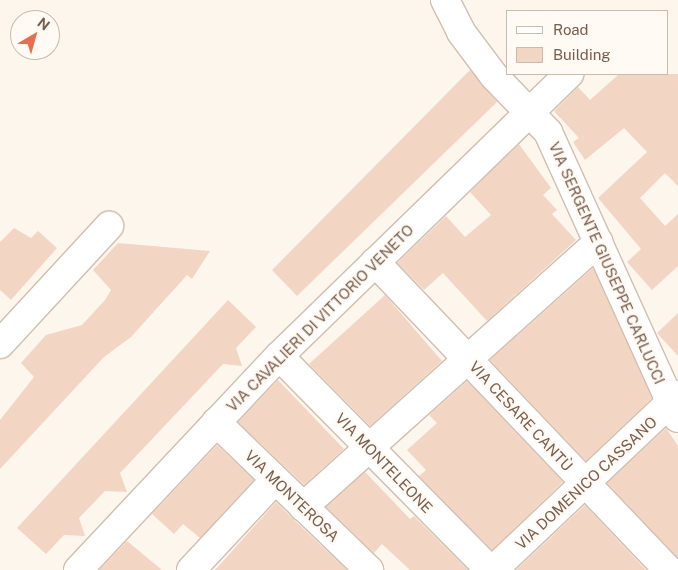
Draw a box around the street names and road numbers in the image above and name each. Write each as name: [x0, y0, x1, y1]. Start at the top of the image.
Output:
street label: VIA SERGENTE GIUSEPPE CARLUCCI: [545, 139, 669, 387]
street label: VIA CAVALIERI DI VITTORIO VENETO: [222, 220, 418, 416]
street label: VIA CESARE CANTÙ: [466, 357, 576, 475]
street label: VIA MONTELEONE: [332, 409, 436, 517]
street label: VIA DOMENICO CASSANO: [512, 413, 660, 553]
street label: VIA MONTEROSA: [241, 446, 343, 546]

